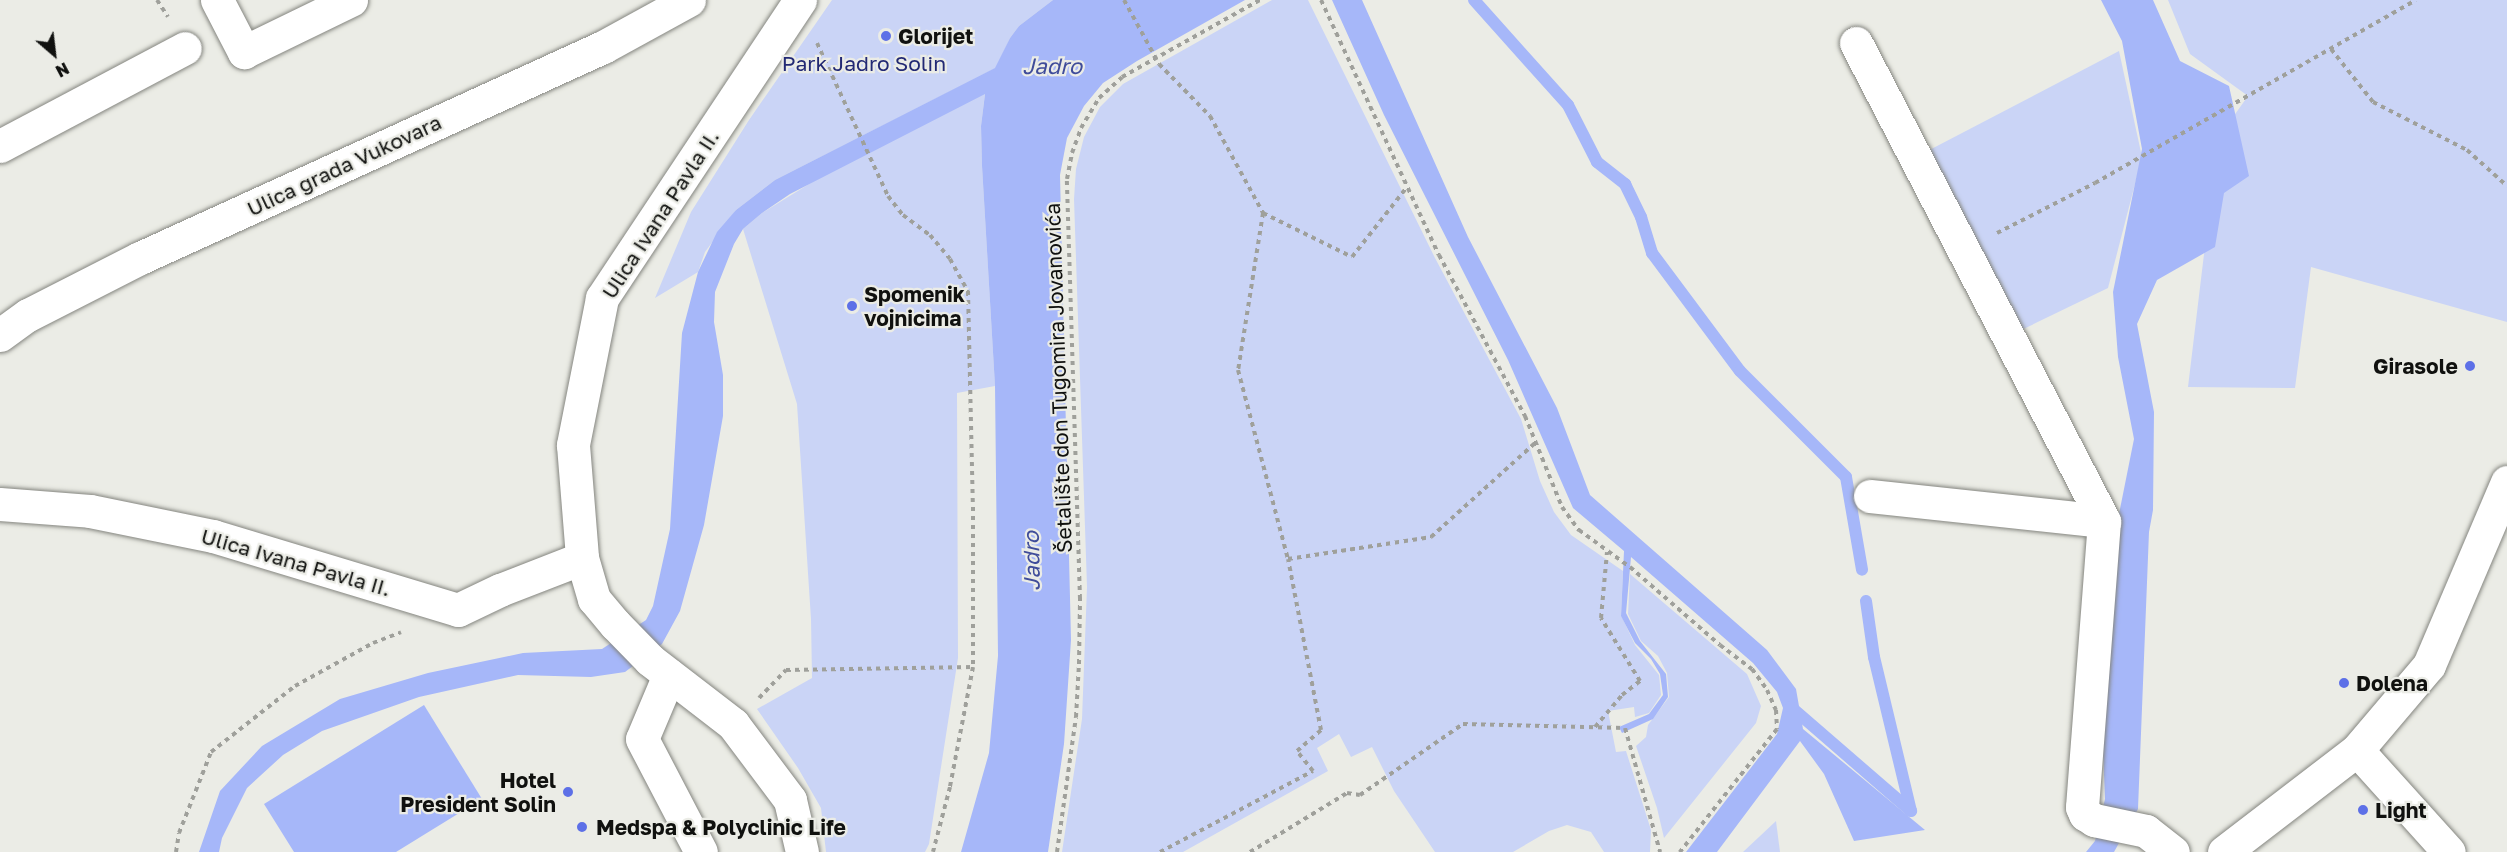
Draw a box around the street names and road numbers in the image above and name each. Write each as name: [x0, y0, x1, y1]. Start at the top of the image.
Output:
street label: Ulica grada Vukovara: [243, 109, 445, 221]
street label: Ulica Ivana Pavla II.: [596, 125, 724, 303]
street label: Šetalište don Tugomira Jovanovića: [1039, 203, 1077, 553]
street label: Ulica Ivana Pavla II.: [198, 523, 394, 601]

